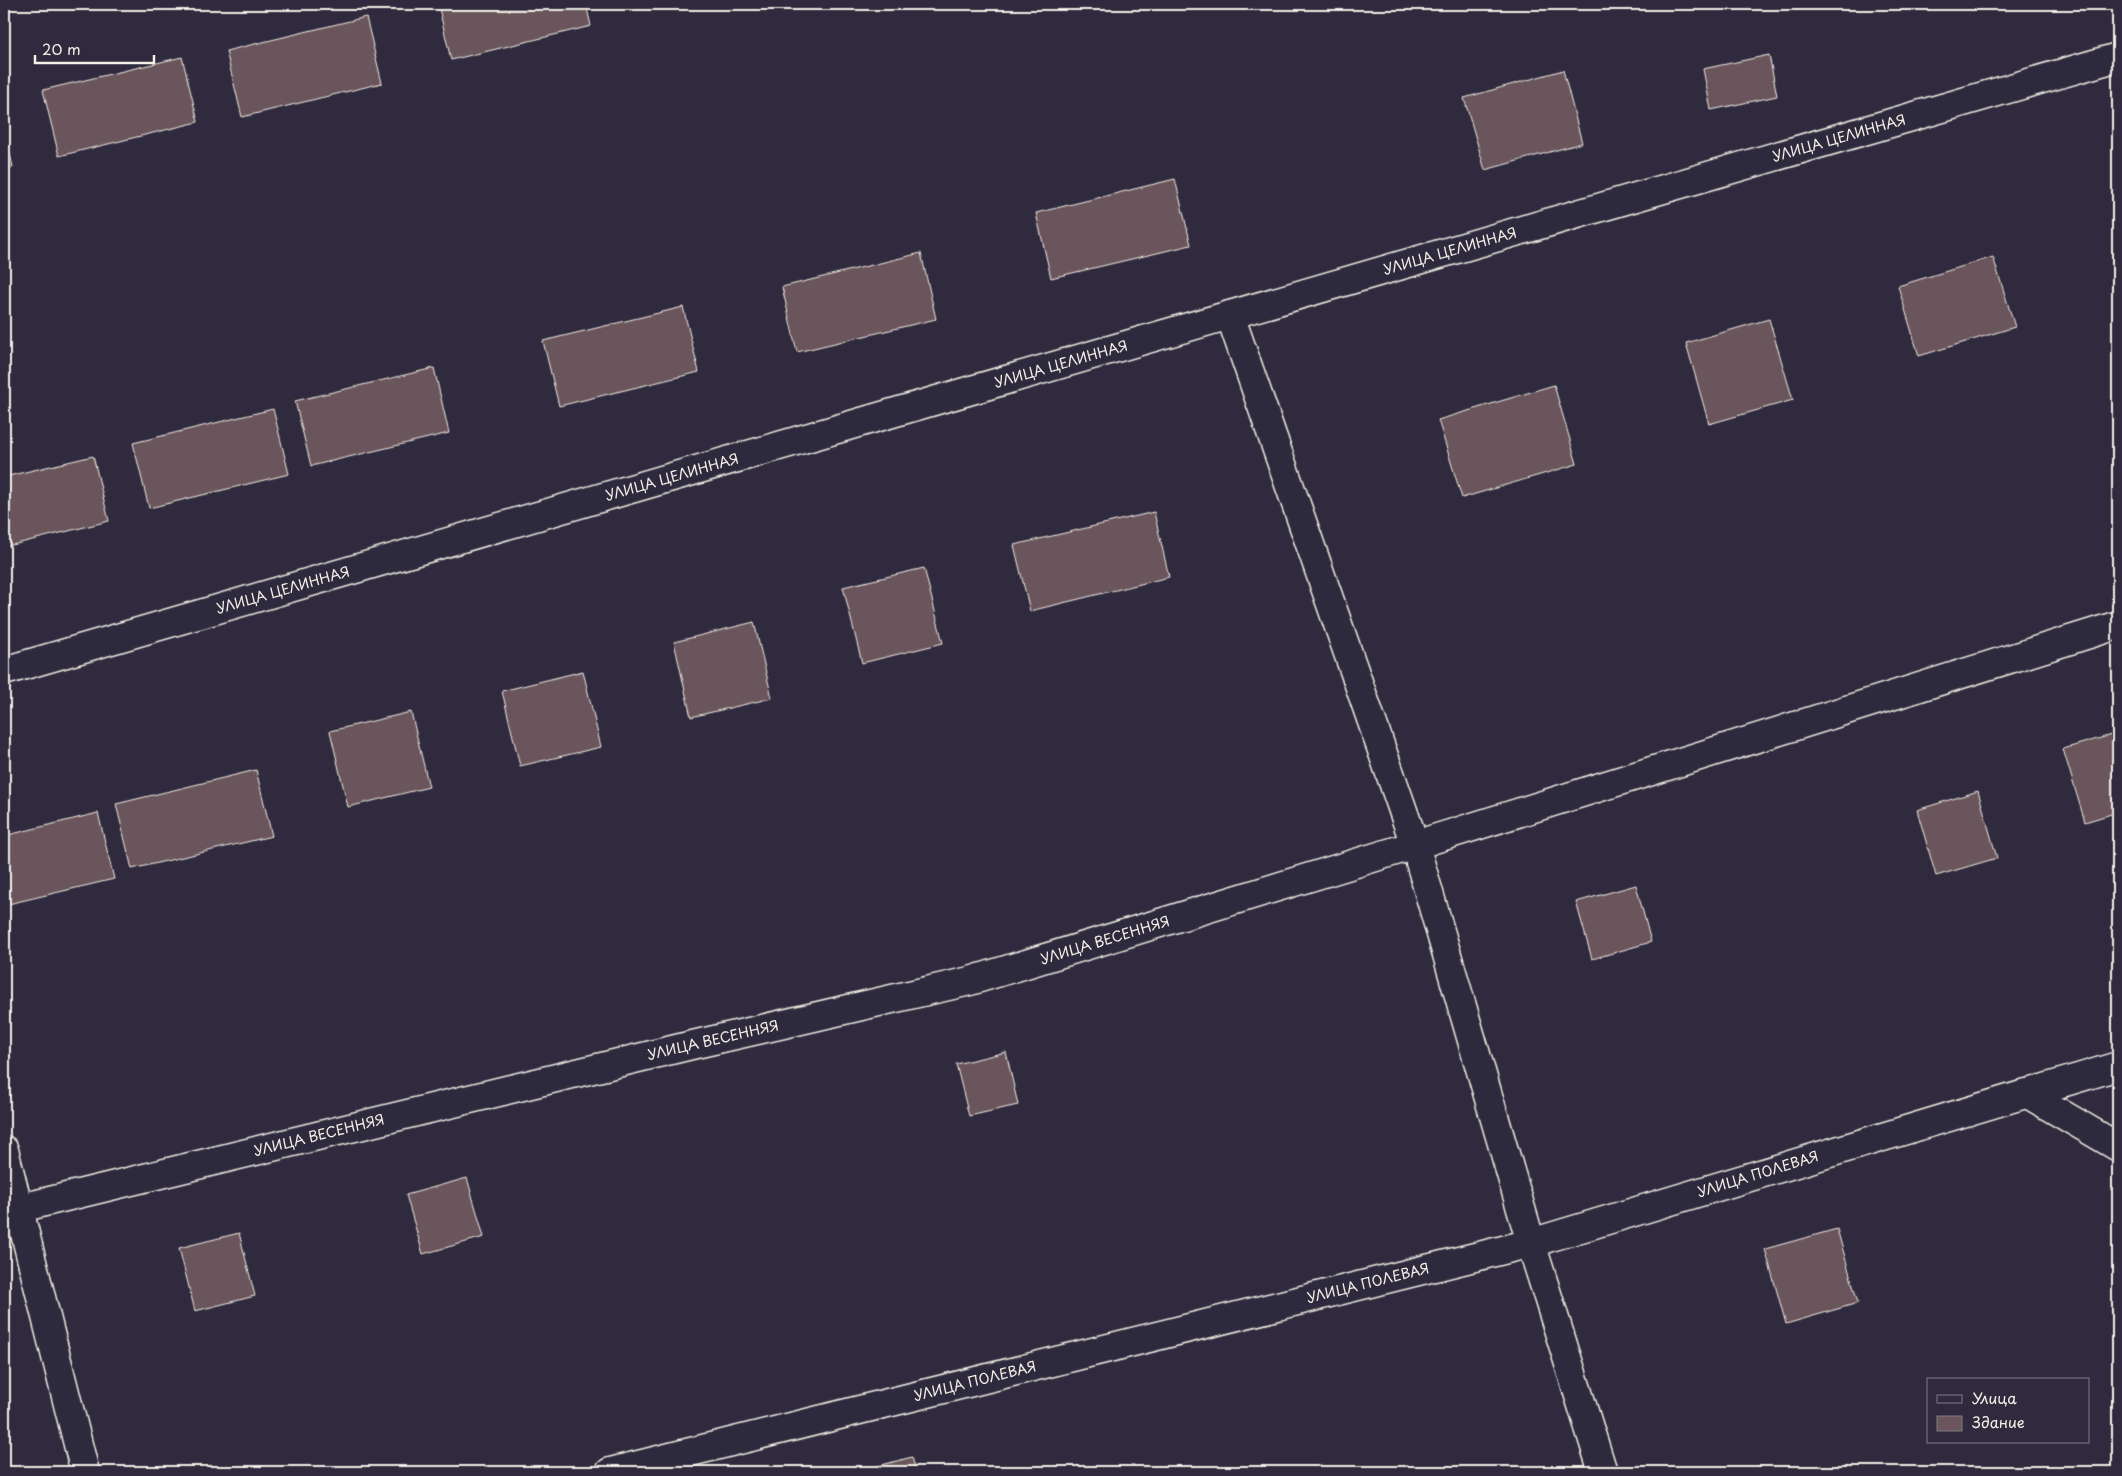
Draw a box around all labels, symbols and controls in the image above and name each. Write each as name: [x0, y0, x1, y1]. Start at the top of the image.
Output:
scale bar: [35, 32, 154, 64]
text: 20 m: [42, 37, 81, 60]
street label: УЛИЦА ЦЕЛИННАЯ: [1770, 108, 1908, 167]
street label: УЛИЦА ЦЕЛИННАЯ: [1381, 221, 1519, 280]
street label: УЛИЦА ЦЕЛИННАЯ: [992, 334, 1130, 393]
street label: УЛИЦА ЦЕЛИННАЯ: [603, 447, 741, 506]
street label: УЛИЦА ЦЕЛИННАЯ: [214, 560, 352, 619]
street label: УЛИЦА ВЕСЕННЯЯ: [1038, 910, 1172, 969]
street label: УЛИЦА ВЕСЕННЯЯ: [645, 1014, 781, 1065]
street label: УЛИЦА ВЕСЕННЯЯ: [251, 1108, 386, 1161]
street label: УЛИЦА ПОЛЕВАЯ: [1695, 1145, 1821, 1202]
street label: УЛИЦА ПОЛЕВАЯ: [1304, 1257, 1431, 1308]
street label: УЛИЦА ПОЛЕВАЯ: [911, 1355, 1038, 1406]
legend: [1927, 1378, 2090, 1444]
text: Улица: [1972, 1386, 2017, 1409]
text: Здание: [1972, 1410, 2025, 1433]

